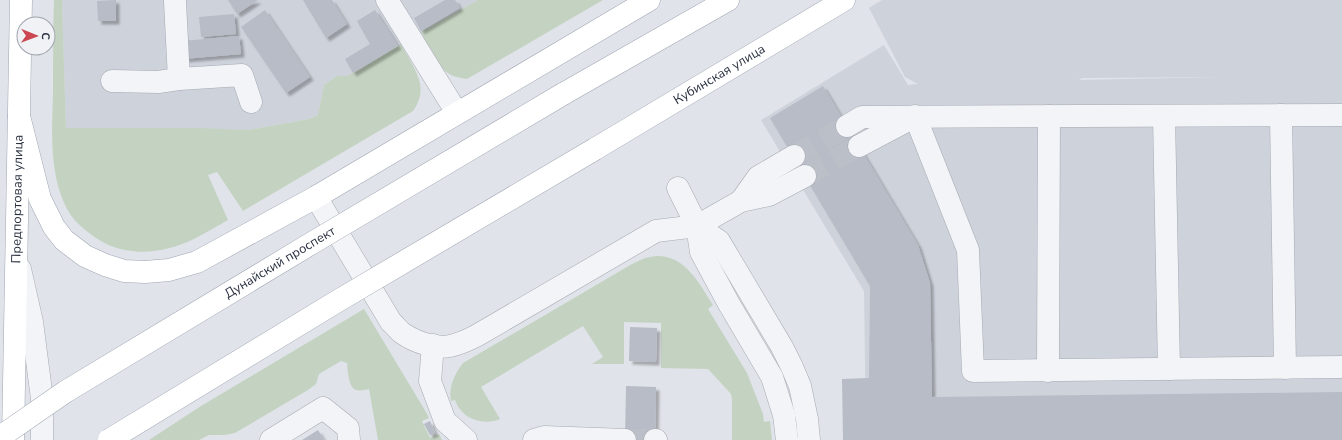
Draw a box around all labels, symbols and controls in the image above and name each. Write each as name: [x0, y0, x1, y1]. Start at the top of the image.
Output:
north arrow: [16, 16, 56, 56]
text: С: [38, 32, 53, 41]
street label: Кубинская улица: [670, 40, 769, 109]
street label: Предпортовая улица: [7, 134, 28, 264]
street label: Дунайский проспект: [221, 222, 339, 303]

